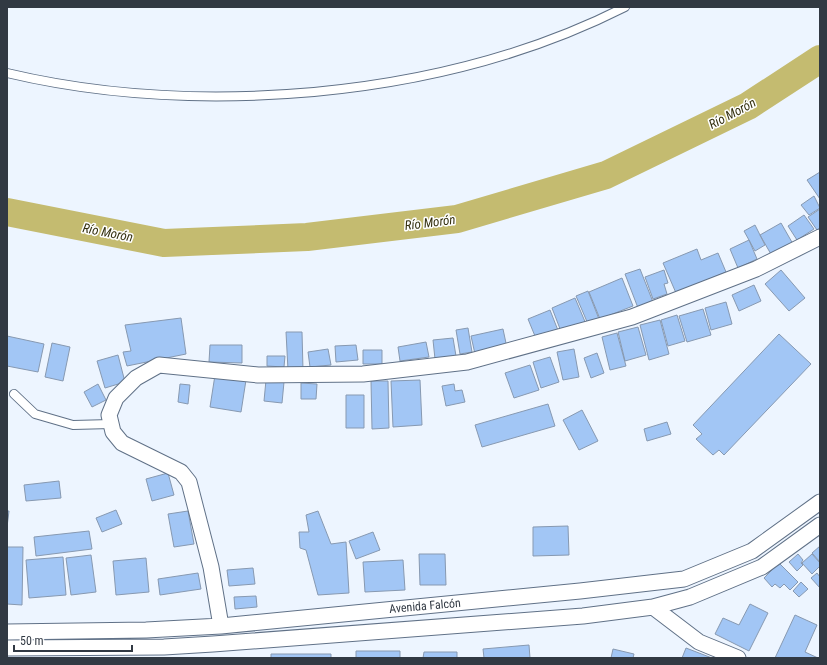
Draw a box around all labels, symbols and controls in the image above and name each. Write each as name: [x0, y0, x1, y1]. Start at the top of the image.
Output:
water label: Río Morón: [706, 95, 758, 132]
water label: Río Morón: [404, 212, 456, 233]
water label: Río Morón: [81, 220, 134, 245]
street label: Avenida Falcón: [389, 596, 462, 616]
scale bar: [14, 627, 132, 653]
text: 50 m: [20, 634, 44, 648]

